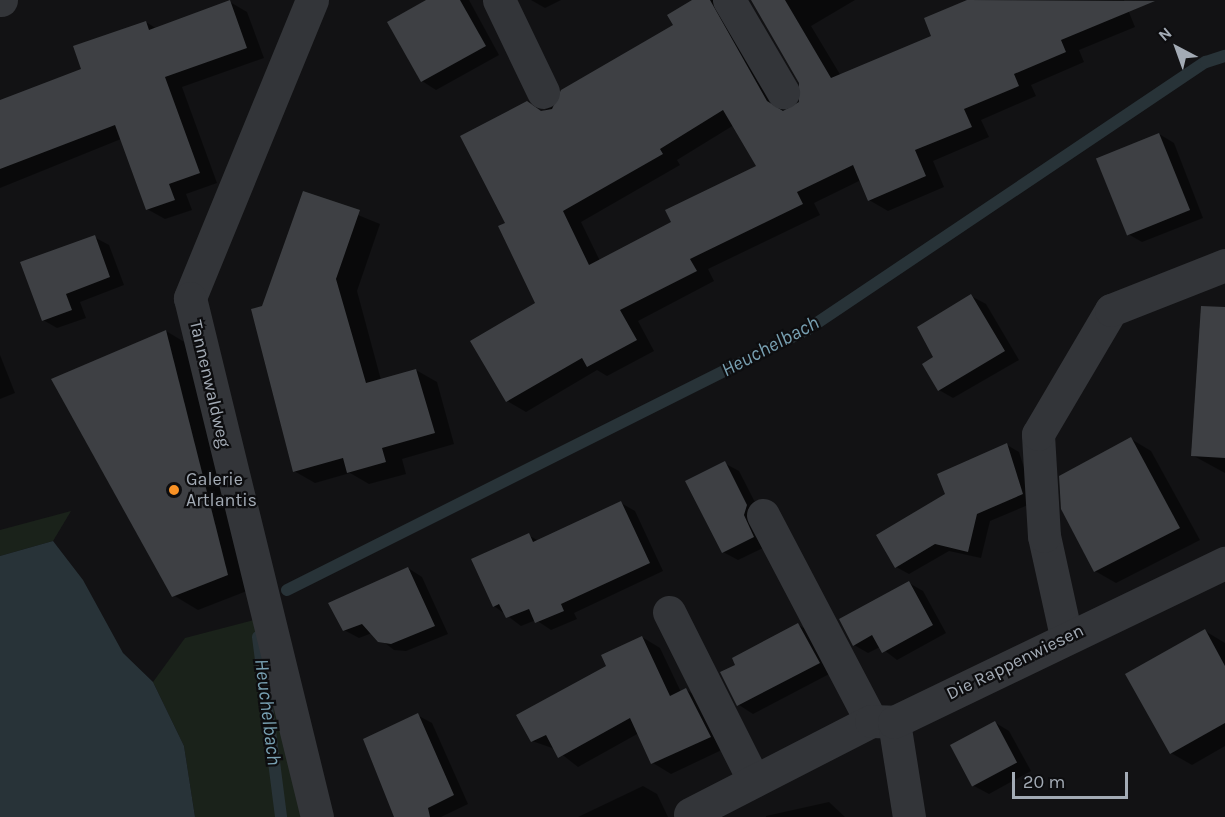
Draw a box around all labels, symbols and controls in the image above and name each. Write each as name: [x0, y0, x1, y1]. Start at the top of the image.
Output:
north arrow: [1147, 18, 1207, 78]
text: N: [1154, 23, 1175, 45]
water label: Heuchelbach: [717, 310, 823, 382]
street label: Tannenwaldweg: [185, 318, 235, 450]
place label: Galerie Artlantis: [186, 469, 257, 512]
marker: Galerie Artlantis: [167, 483, 181, 497]
street label: Die Rappenwiesen: [943, 619, 1087, 705]
water label: Heuchelbach: [250, 657, 286, 767]
scale bar: [1015, 760, 1130, 798]
text: 20 m: [1023, 771, 1065, 793]

